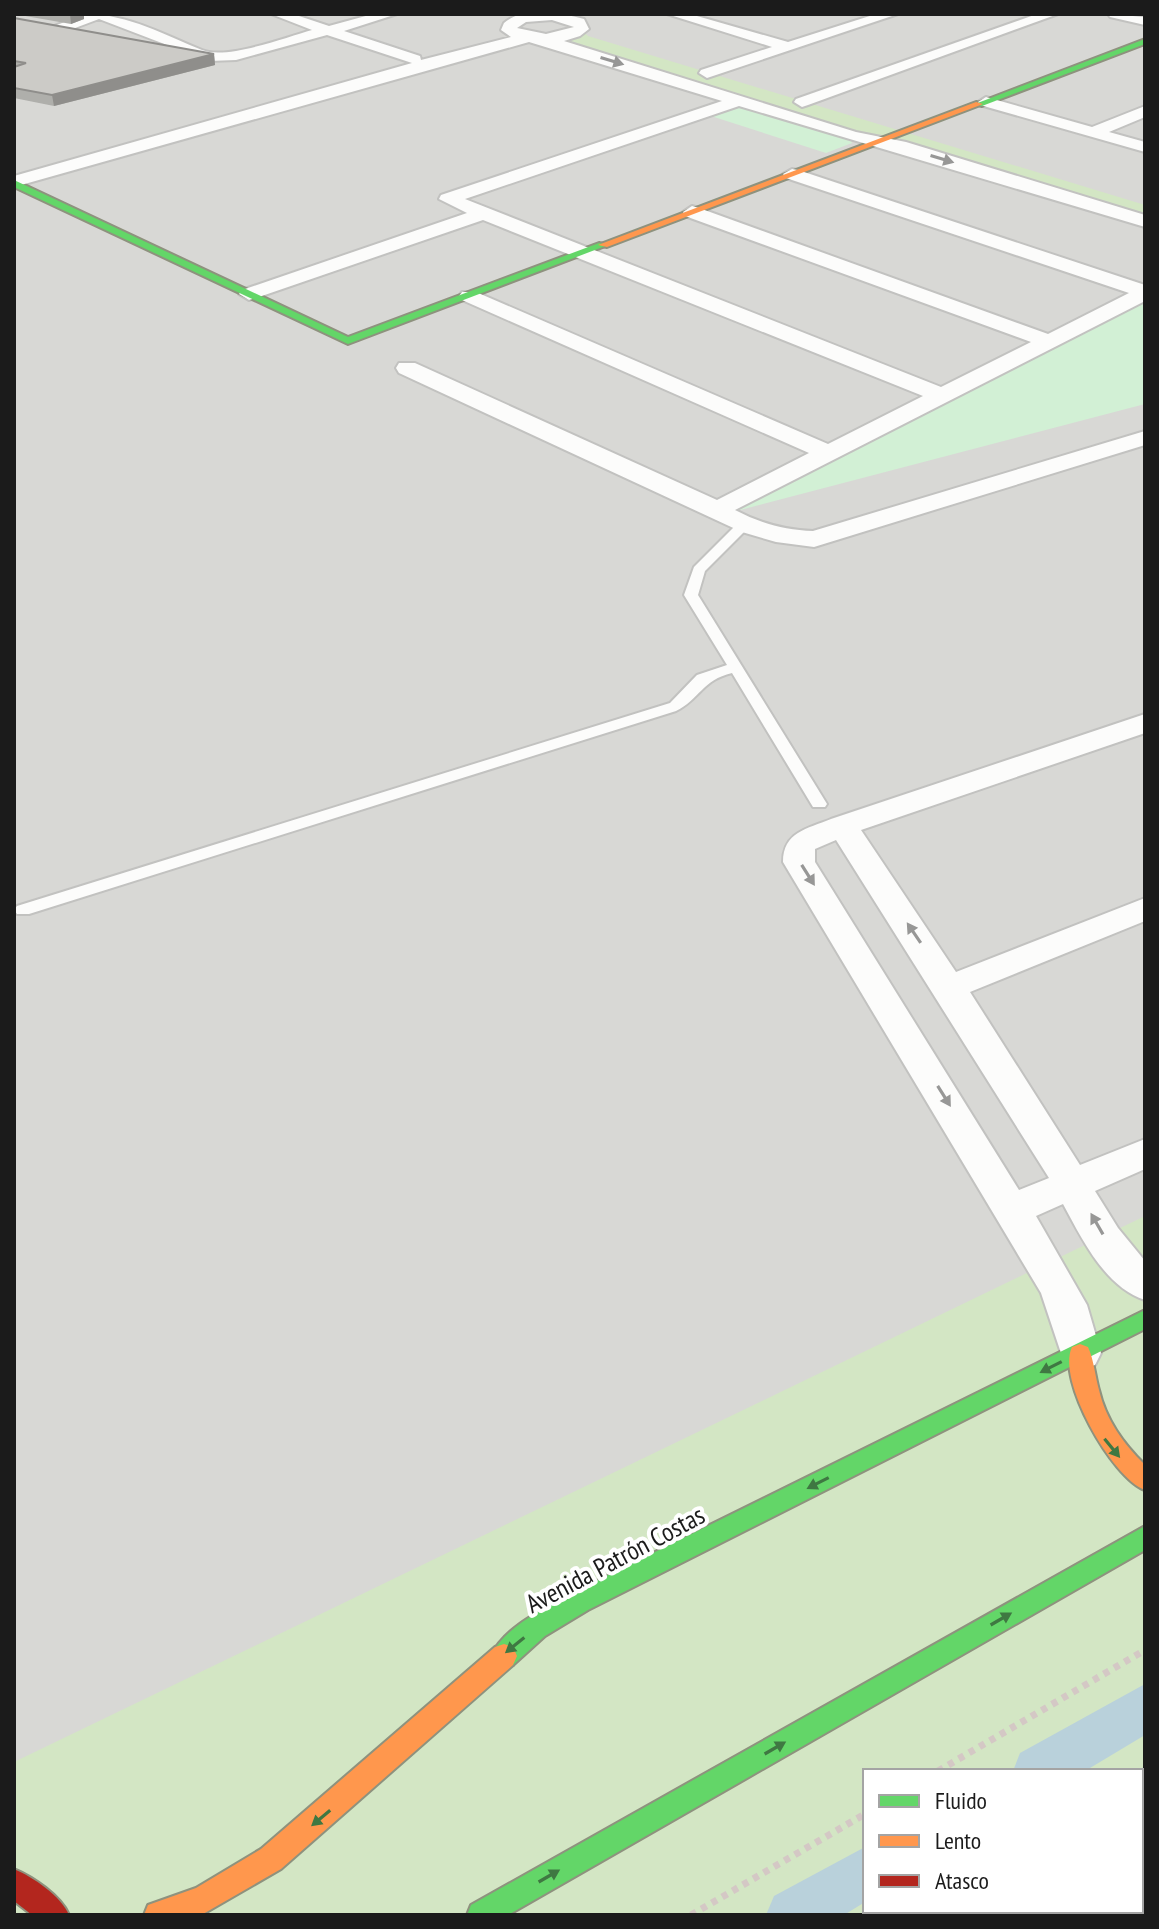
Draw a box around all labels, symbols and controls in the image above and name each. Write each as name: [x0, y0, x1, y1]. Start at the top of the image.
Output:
one-way arrow: [600, 55, 624, 68]
one-way arrow: [930, 153, 954, 166]
one-way arrow: [800, 864, 814, 886]
one-way arrow: [907, 922, 922, 944]
one-way arrow: [937, 1085, 951, 1107]
one-way arrow: [1090, 1213, 1103, 1236]
one-way arrow: [1039, 1361, 1062, 1374]
one-way arrow: [1103, 1437, 1120, 1457]
one-way arrow: [806, 1477, 829, 1490]
street label: Avenida Patrón Costas: [520, 1498, 710, 1620]
one-way arrow: [990, 1612, 1012, 1626]
one-way arrow: [505, 1637, 525, 1653]
one-way arrow: [764, 1741, 786, 1755]
legend: [863, 1769, 1143, 1913]
text: Fluido: [935, 1785, 987, 1816]
one-way arrow: [311, 1809, 331, 1826]
text: Lento: [935, 1825, 981, 1856]
text: Atasco: [935, 1865, 989, 1896]
one-way arrow: [538, 1869, 560, 1883]

